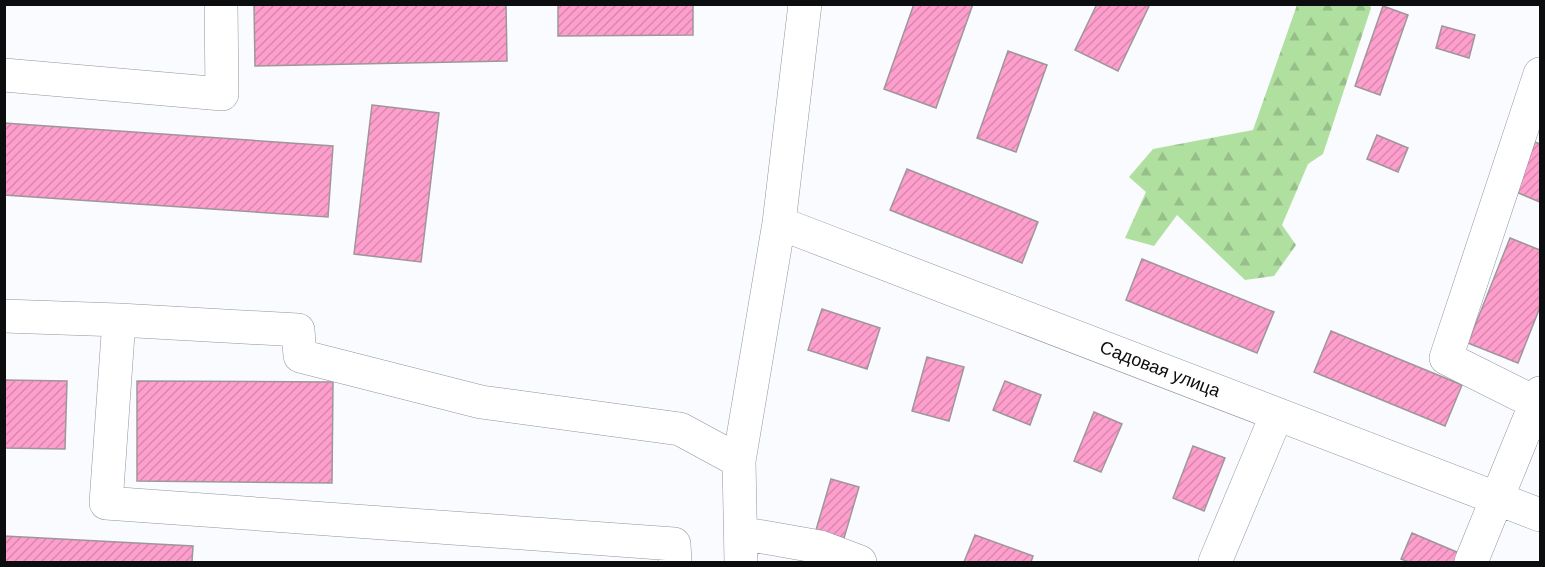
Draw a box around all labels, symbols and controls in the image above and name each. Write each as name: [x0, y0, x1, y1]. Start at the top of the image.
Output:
street label: Садовая улица: [1097, 337, 1224, 402]

